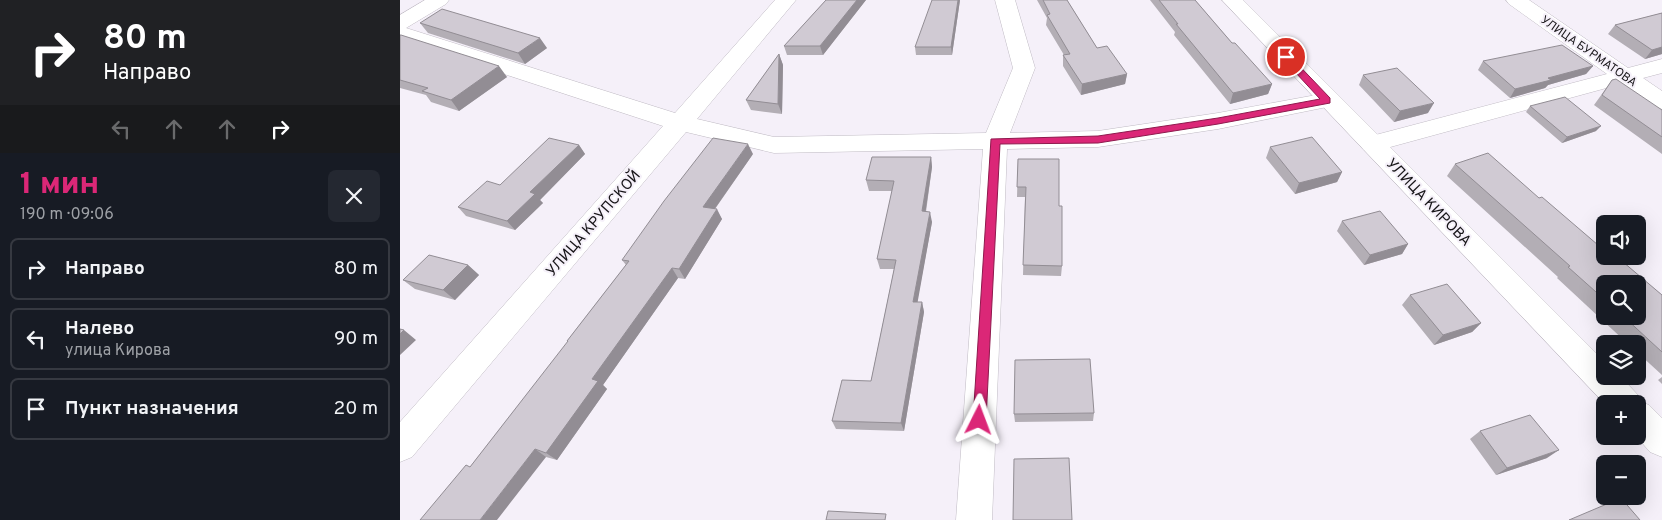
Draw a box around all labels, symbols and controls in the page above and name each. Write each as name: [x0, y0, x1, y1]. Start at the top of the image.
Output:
street label: УЛИЦА БУРМАТОВА: [1537, 13, 1640, 91]
text: 80 m: [103, 17, 187, 61]
icon: right: [20, 20, 85, 85]
pin: [1265, 36, 1307, 78]
icon: arrive: [1272, 43, 1300, 71]
text: Направо: [103, 60, 191, 87]
icon: left: [107, 115, 135, 143]
icon: ahead: [160, 115, 188, 143]
icon: ahead: [213, 115, 241, 143]
icon: right: [266, 115, 294, 143]
street label: УЛИЦА КИРОВА: [1381, 155, 1475, 251]
street label: УЛИЦА КРУПСКОЙ: [541, 166, 646, 281]
text: 1 мин: [20, 167, 99, 204]
button: close: [328, 170, 380, 222]
text: 190 m · 09:06: [20, 205, 114, 225]
map controls: [1596, 215, 1646, 505]
button: sound: [1596, 215, 1646, 265]
icon: right: [22, 255, 50, 283]
text: Направо: [65, 257, 145, 281]
text: 80 m: [334, 257, 378, 281]
button: search: [1596, 275, 1646, 325]
text: Налево: [65, 317, 134, 341]
icon: left: [22, 325, 50, 353]
text: 90 m: [334, 327, 378, 351]
button: layers: [1596, 335, 1646, 385]
text: улица Кирова: [65, 341, 170, 361]
position arrow: [952, 393, 1004, 445]
icon: arrive: [22, 395, 50, 423]
button: +: [1596, 395, 1646, 445]
text: Пункт назначения: [65, 397, 239, 421]
text: 20 m: [334, 397, 378, 421]
button: −: [1596, 455, 1646, 505]

